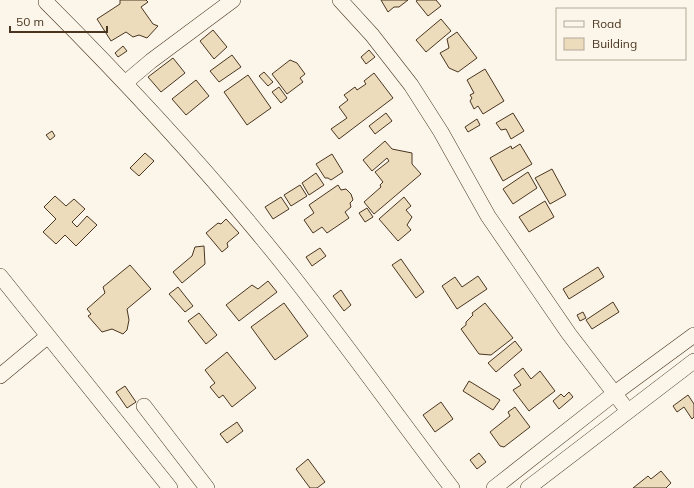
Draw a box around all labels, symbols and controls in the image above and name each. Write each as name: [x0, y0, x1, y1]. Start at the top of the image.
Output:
scale bar: [10, 8, 107, 34]
legend: [556, 8, 686, 60]
text: 50 m: [16, 14, 44, 29]
text: Road: [592, 16, 621, 31]
text: Building: [592, 36, 637, 51]

